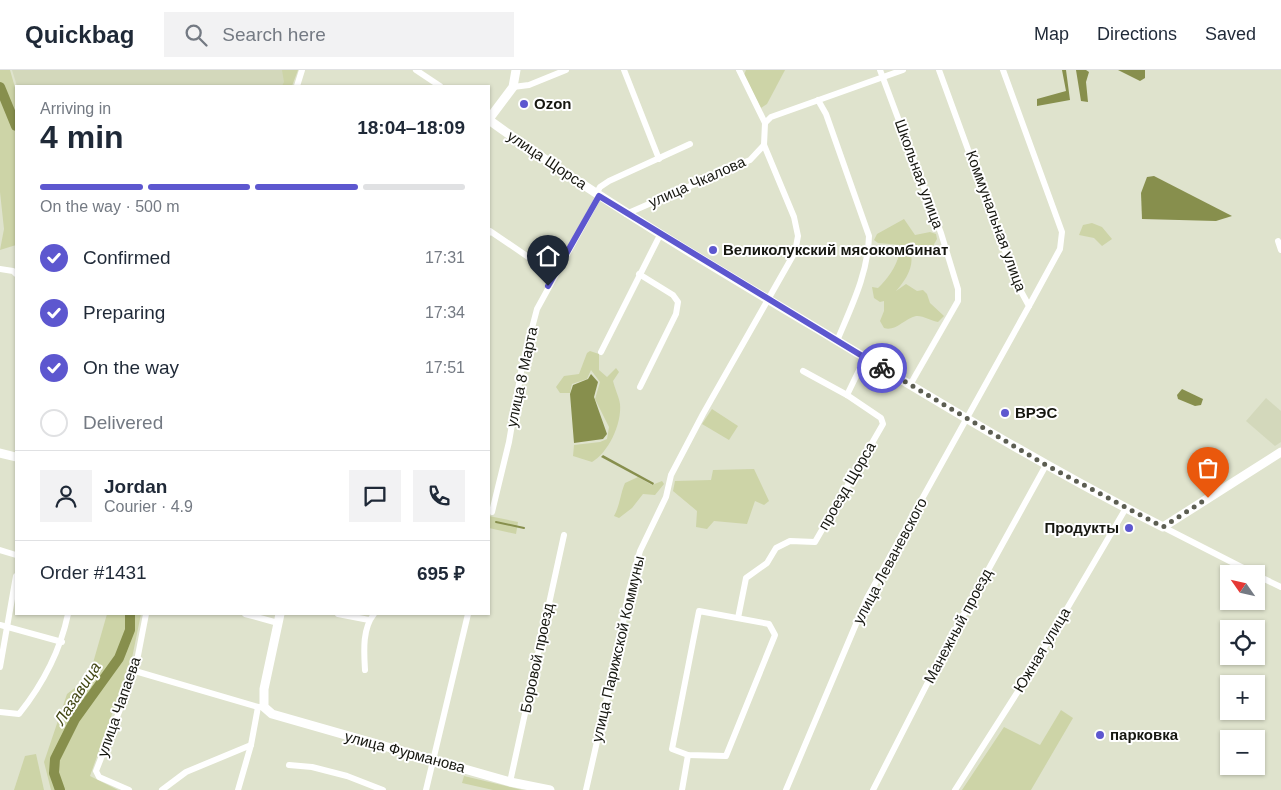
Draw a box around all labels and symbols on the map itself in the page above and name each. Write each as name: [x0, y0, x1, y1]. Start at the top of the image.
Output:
place label: Ozon: [534, 95, 572, 112]
marker: Ozon: [518, 98, 530, 110]
street label: Школьная улица: [892, 117, 947, 231]
street label: улица Щорса: [504, 127, 591, 193]
street label: Коммунальная улица: [963, 148, 1030, 294]
street label: улица Чкалова: [646, 152, 748, 210]
pin: [527, 235, 569, 286]
place label: Великолукский мясокомбинат: [723, 241, 948, 258]
marker: Великолукский мясокомбинат: [707, 244, 719, 256]
street label: улица 8 Марта: [503, 325, 541, 429]
courier: [857, 343, 907, 393]
place label: ВРЭС: [1015, 404, 1058, 421]
marker: ВРЭС: [999, 407, 1011, 419]
street label: проезд Щорса: [814, 438, 879, 533]
pin: [1187, 447, 1229, 498]
street label: улица Леваневского: [849, 495, 930, 627]
place label: Продукты: [1044, 519, 1119, 536]
marker: Продукты: [1123, 522, 1135, 534]
street label: улица Парижской Коммуны: [588, 554, 647, 744]
street label: Манежный проезд: [920, 565, 995, 686]
north arrow: [1220, 565, 1265, 610]
street label: Боровой проезд: [517, 601, 556, 714]
street label: Южная улица: [1010, 604, 1074, 695]
street label: улица Чапаева: [93, 654, 144, 759]
water label: Лазавица: [50, 659, 104, 729]
place label: парковка: [1110, 726, 1179, 743]
street label: улица Фурманова: [343, 727, 468, 776]
marker: парковка: [1094, 729, 1106, 741]

